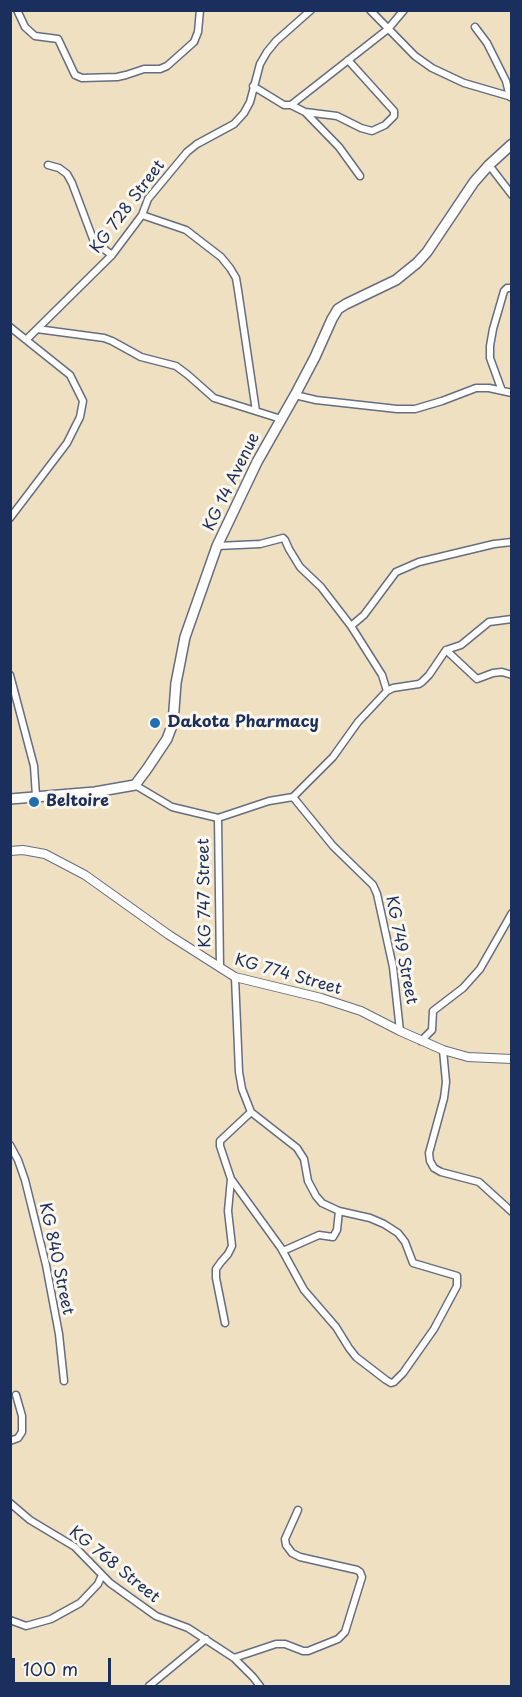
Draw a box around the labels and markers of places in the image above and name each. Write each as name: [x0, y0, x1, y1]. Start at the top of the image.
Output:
place label: Dakota Pharmacy: [167, 713, 319, 733]
marker: Dakota Pharmacy: [148, 716, 162, 730]
place label: Beltoire: [46, 792, 109, 812]
marker: Beltoire: [27, 795, 41, 809]

